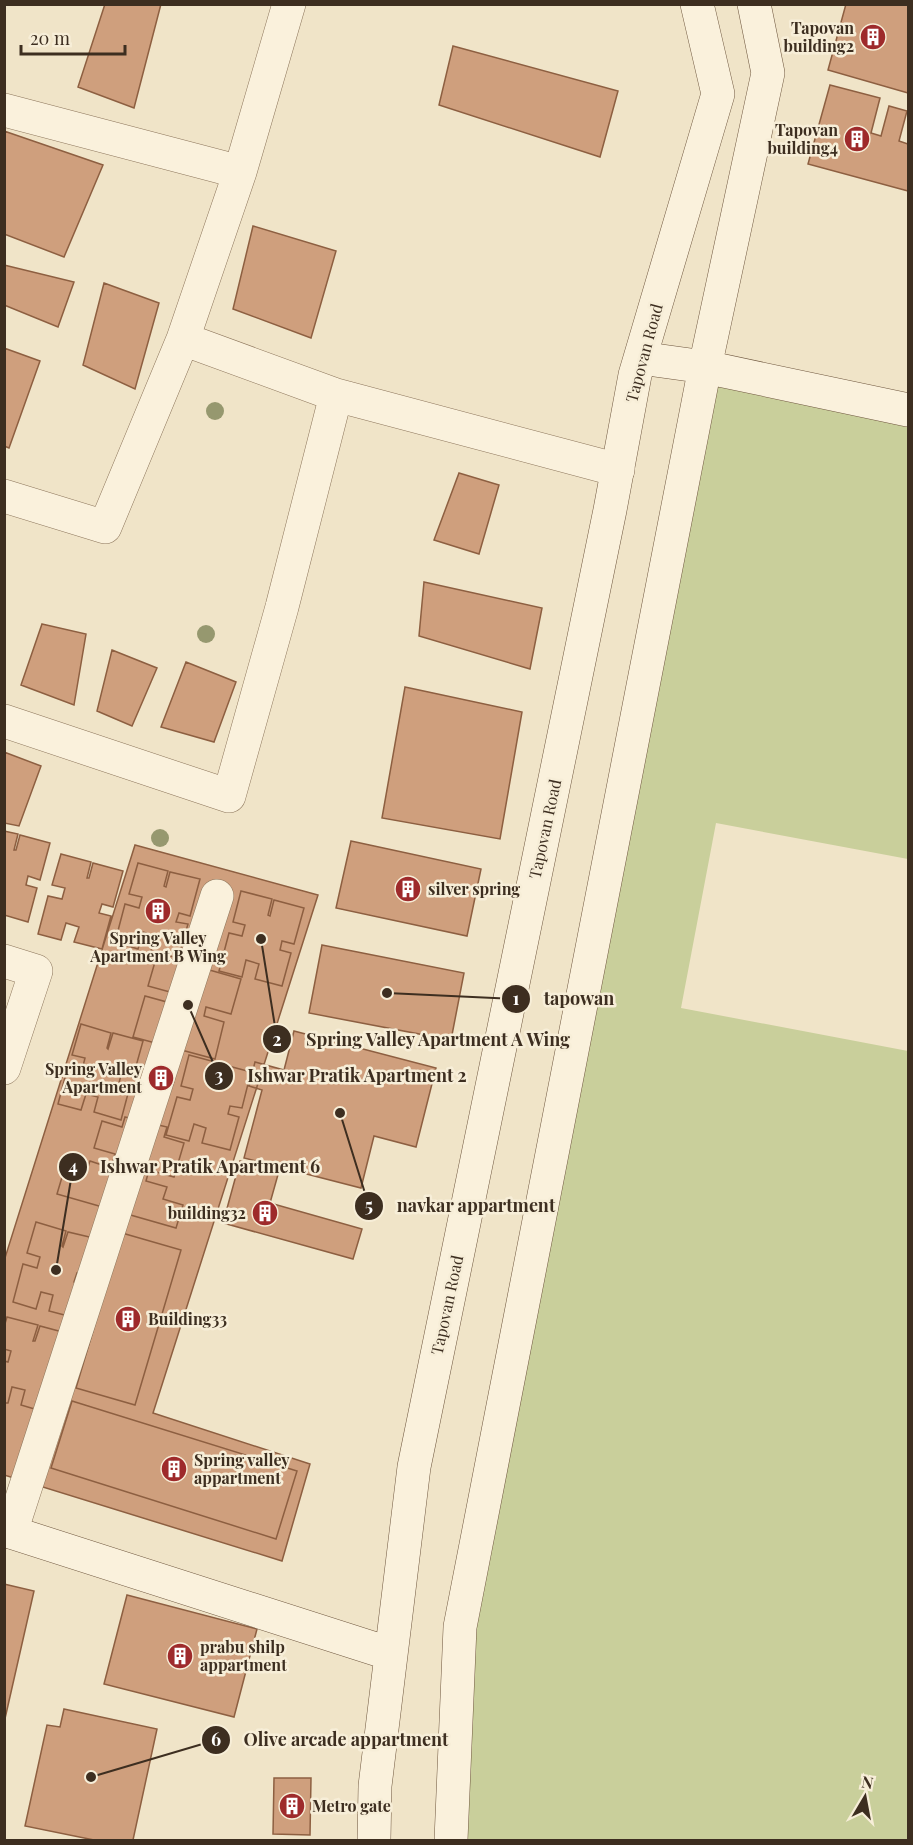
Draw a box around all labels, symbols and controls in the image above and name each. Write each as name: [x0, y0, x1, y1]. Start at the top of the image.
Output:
place label: Tapovan building2: [784, 17, 854, 56]
scale bar: [21, 18, 124, 56]
building icon: Tapovan building2: [858, 22, 888, 52]
text: 20 m: [30, 26, 70, 50]
place label: Tapovan building4: [767, 119, 838, 158]
building icon: Tapovan building4: [842, 124, 872, 154]
street label: Tapovan Road: [620, 301, 667, 404]
street label: Tapovan Road: [524, 777, 565, 881]
building icon: silver spring: [393, 874, 423, 904]
place label: silver spring: [428, 878, 520, 899]
building icon: Spring Valley Apartment B Wing: [143, 896, 173, 926]
place label: Spring Valley Apartment B Wing: [89, 927, 226, 966]
callout: tapowan: [501, 981, 626, 1017]
text: 1: [513, 986, 520, 1010]
text: tapowan: [543, 986, 614, 1010]
callout: Spring Valley Apartment A Wing: [262, 1021, 584, 1057]
text: 2: [272, 1027, 282, 1051]
text: Spring Valley Apartment A Wing: [306, 1027, 570, 1051]
place label: Spring Valley Apartment: [45, 1058, 143, 1097]
callout: Ishwar Pratik Apartment 2: [204, 1058, 479, 1094]
building icon: Spring Valley Apartment: [146, 1063, 176, 1093]
text: 3: [215, 1063, 224, 1087]
text: Ishwar Pratik Apartment 2: [247, 1063, 467, 1087]
callout: Ishwar Pratik Apartment 6: [58, 1149, 333, 1185]
text: 4: [68, 1154, 78, 1178]
text: Ishwar Pratik Apartment 6: [100, 1154, 320, 1178]
callout: navkar appartment: [354, 1188, 567, 1224]
text: 5: [365, 1193, 373, 1217]
text: navkar appartment: [397, 1193, 556, 1217]
building icon: building32: [250, 1198, 280, 1228]
place label: building32: [168, 1202, 246, 1223]
street label: Tapovan Road: [426, 1253, 467, 1357]
building icon: Building33: [113, 1304, 143, 1334]
place label: Building33: [148, 1308, 227, 1329]
place label: Spring valley appartment: [194, 1449, 290, 1488]
building icon: Spring valley appartment: [159, 1454, 189, 1484]
place label: prabu shilp appartment: [200, 1636, 287, 1675]
building icon: prabu shilp appartment: [165, 1641, 195, 1671]
callout: Olive arcade appartment: [201, 1722, 460, 1758]
text: 6: [211, 1727, 221, 1751]
text: Olive arcade appartment: [244, 1727, 449, 1751]
north arrow: [835, 1767, 895, 1827]
text: N: [860, 1770, 876, 1793]
building icon: Metro gate: [277, 1791, 307, 1821]
place label: Metro gate: [312, 1795, 391, 1816]

